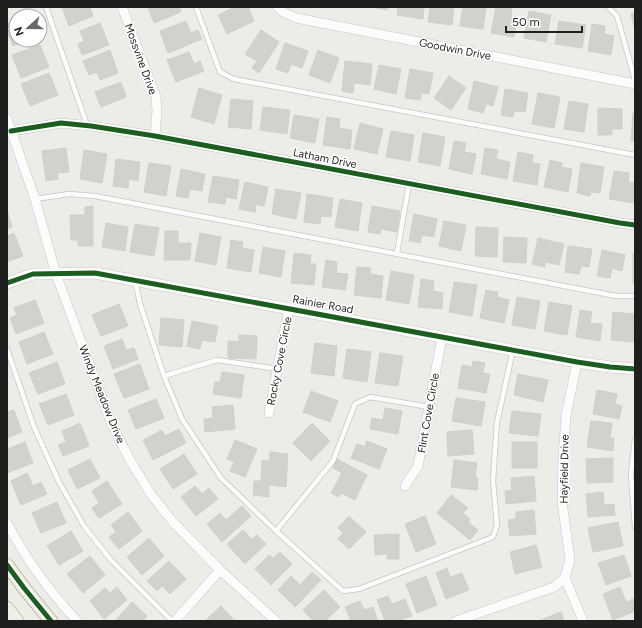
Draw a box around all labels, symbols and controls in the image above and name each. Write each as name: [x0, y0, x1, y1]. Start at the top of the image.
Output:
north arrow: [8, 8, 48, 48]
scale bar: [506, 8, 582, 34]
text: 50 m: [512, 15, 540, 29]
street label: Mossvine Drive: [122, 22, 159, 96]
text: N: [12, 25, 27, 38]
street label: Goodwin Drive: [418, 36, 492, 63]
street label: Latham Drive: [292, 146, 358, 171]
street label: Rainier Road: [291, 293, 354, 316]
street label: Rocky Cove Circle: [265, 316, 294, 407]
street label: Windy Meadow Drive: [76, 343, 127, 445]
street label: Flint Cove Circle: [415, 372, 442, 454]
street label: Hayfield Drive: [557, 434, 572, 504]

